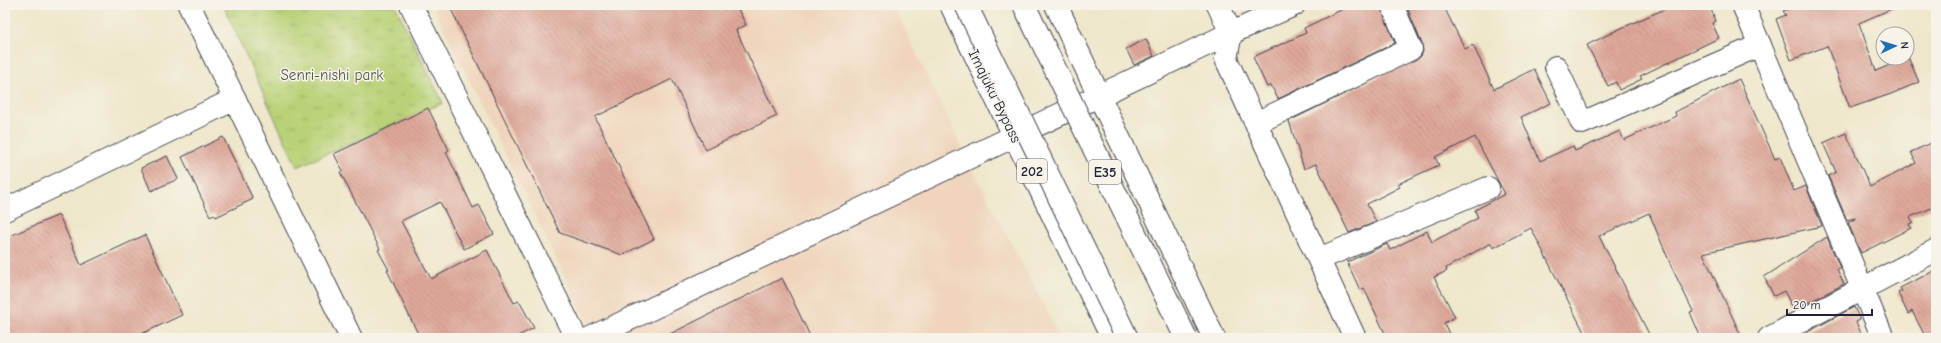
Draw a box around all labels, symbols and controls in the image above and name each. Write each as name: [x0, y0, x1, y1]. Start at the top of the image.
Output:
north arrow: [1875, 26, 1915, 66]
text: N: [1898, 41, 1911, 49]
street label: Imajuku Bypass: [965, 47, 1025, 145]
park label: Senri-nishi park: [281, 66, 384, 84]
road number: 202: [1017, 159, 1047, 183]
road number: E35: [1089, 160, 1121, 184]
scale bar: [1787, 291, 1872, 317]
text: 20 m: [1793, 298, 1821, 312]

